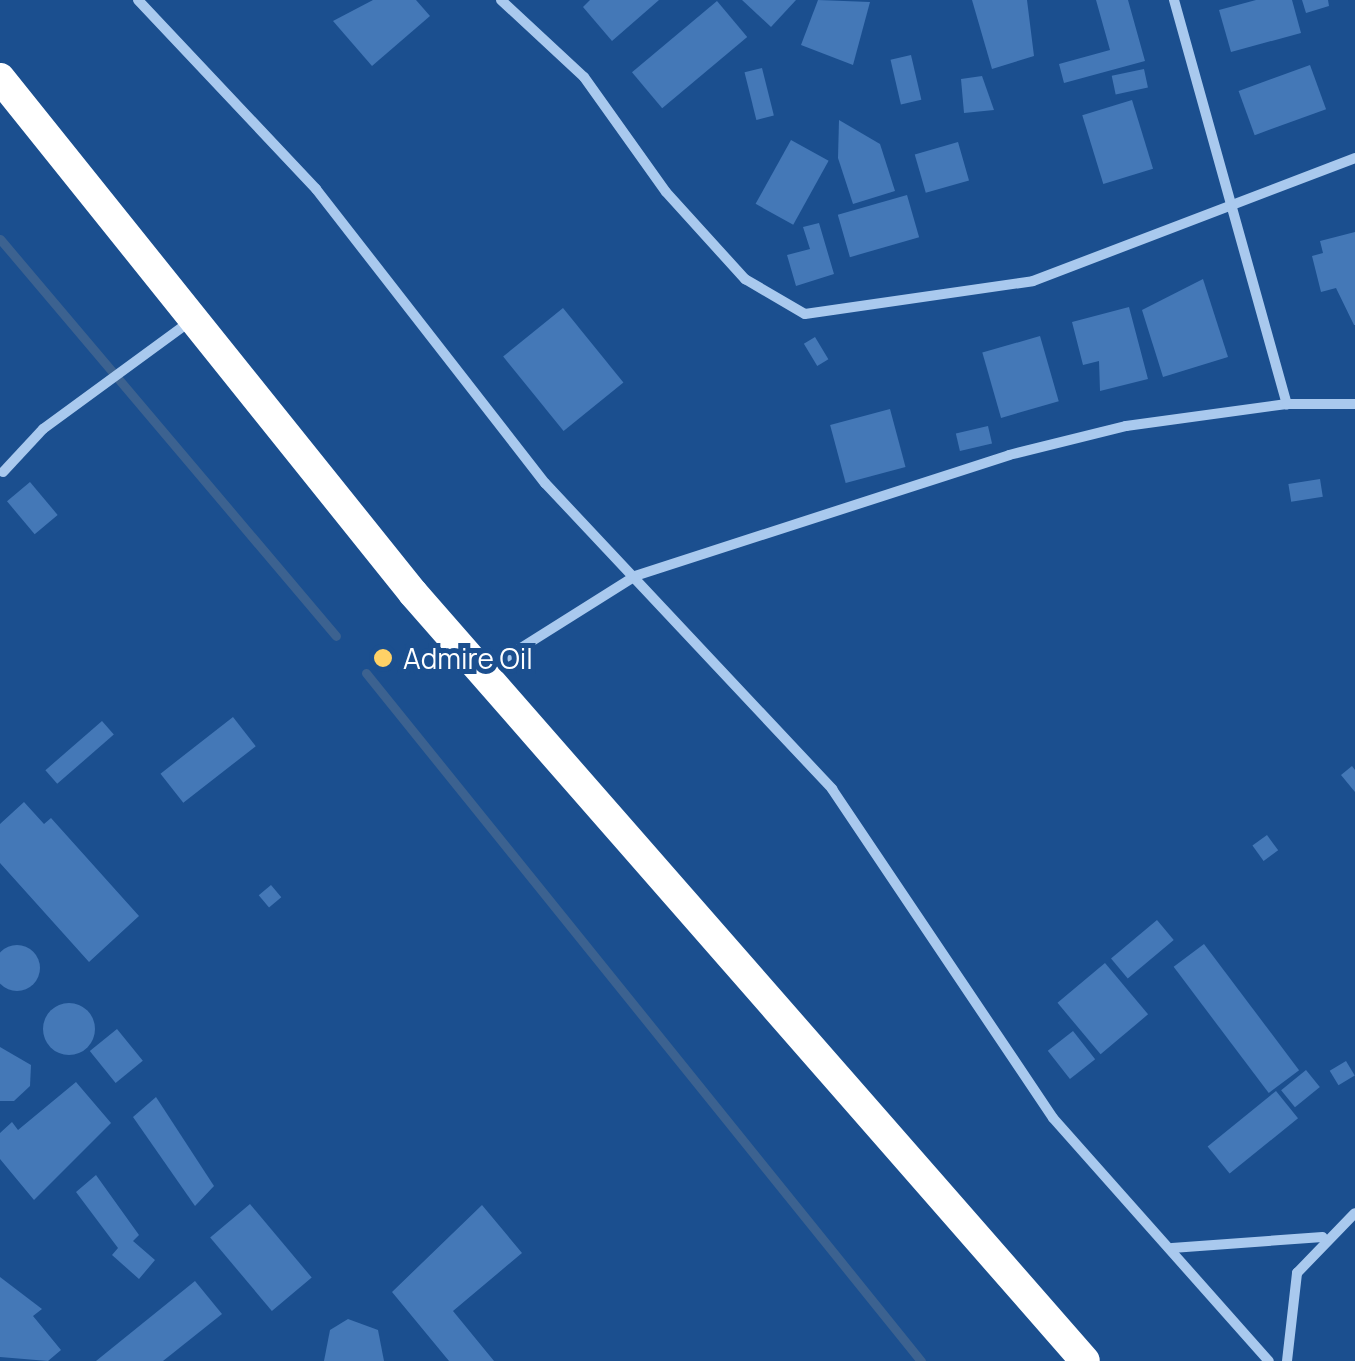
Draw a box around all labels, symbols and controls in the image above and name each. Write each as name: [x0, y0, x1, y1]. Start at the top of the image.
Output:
place label: Admire Oil: [403, 641, 533, 675]
marker: Admire Oil: [372, 647, 394, 669]

